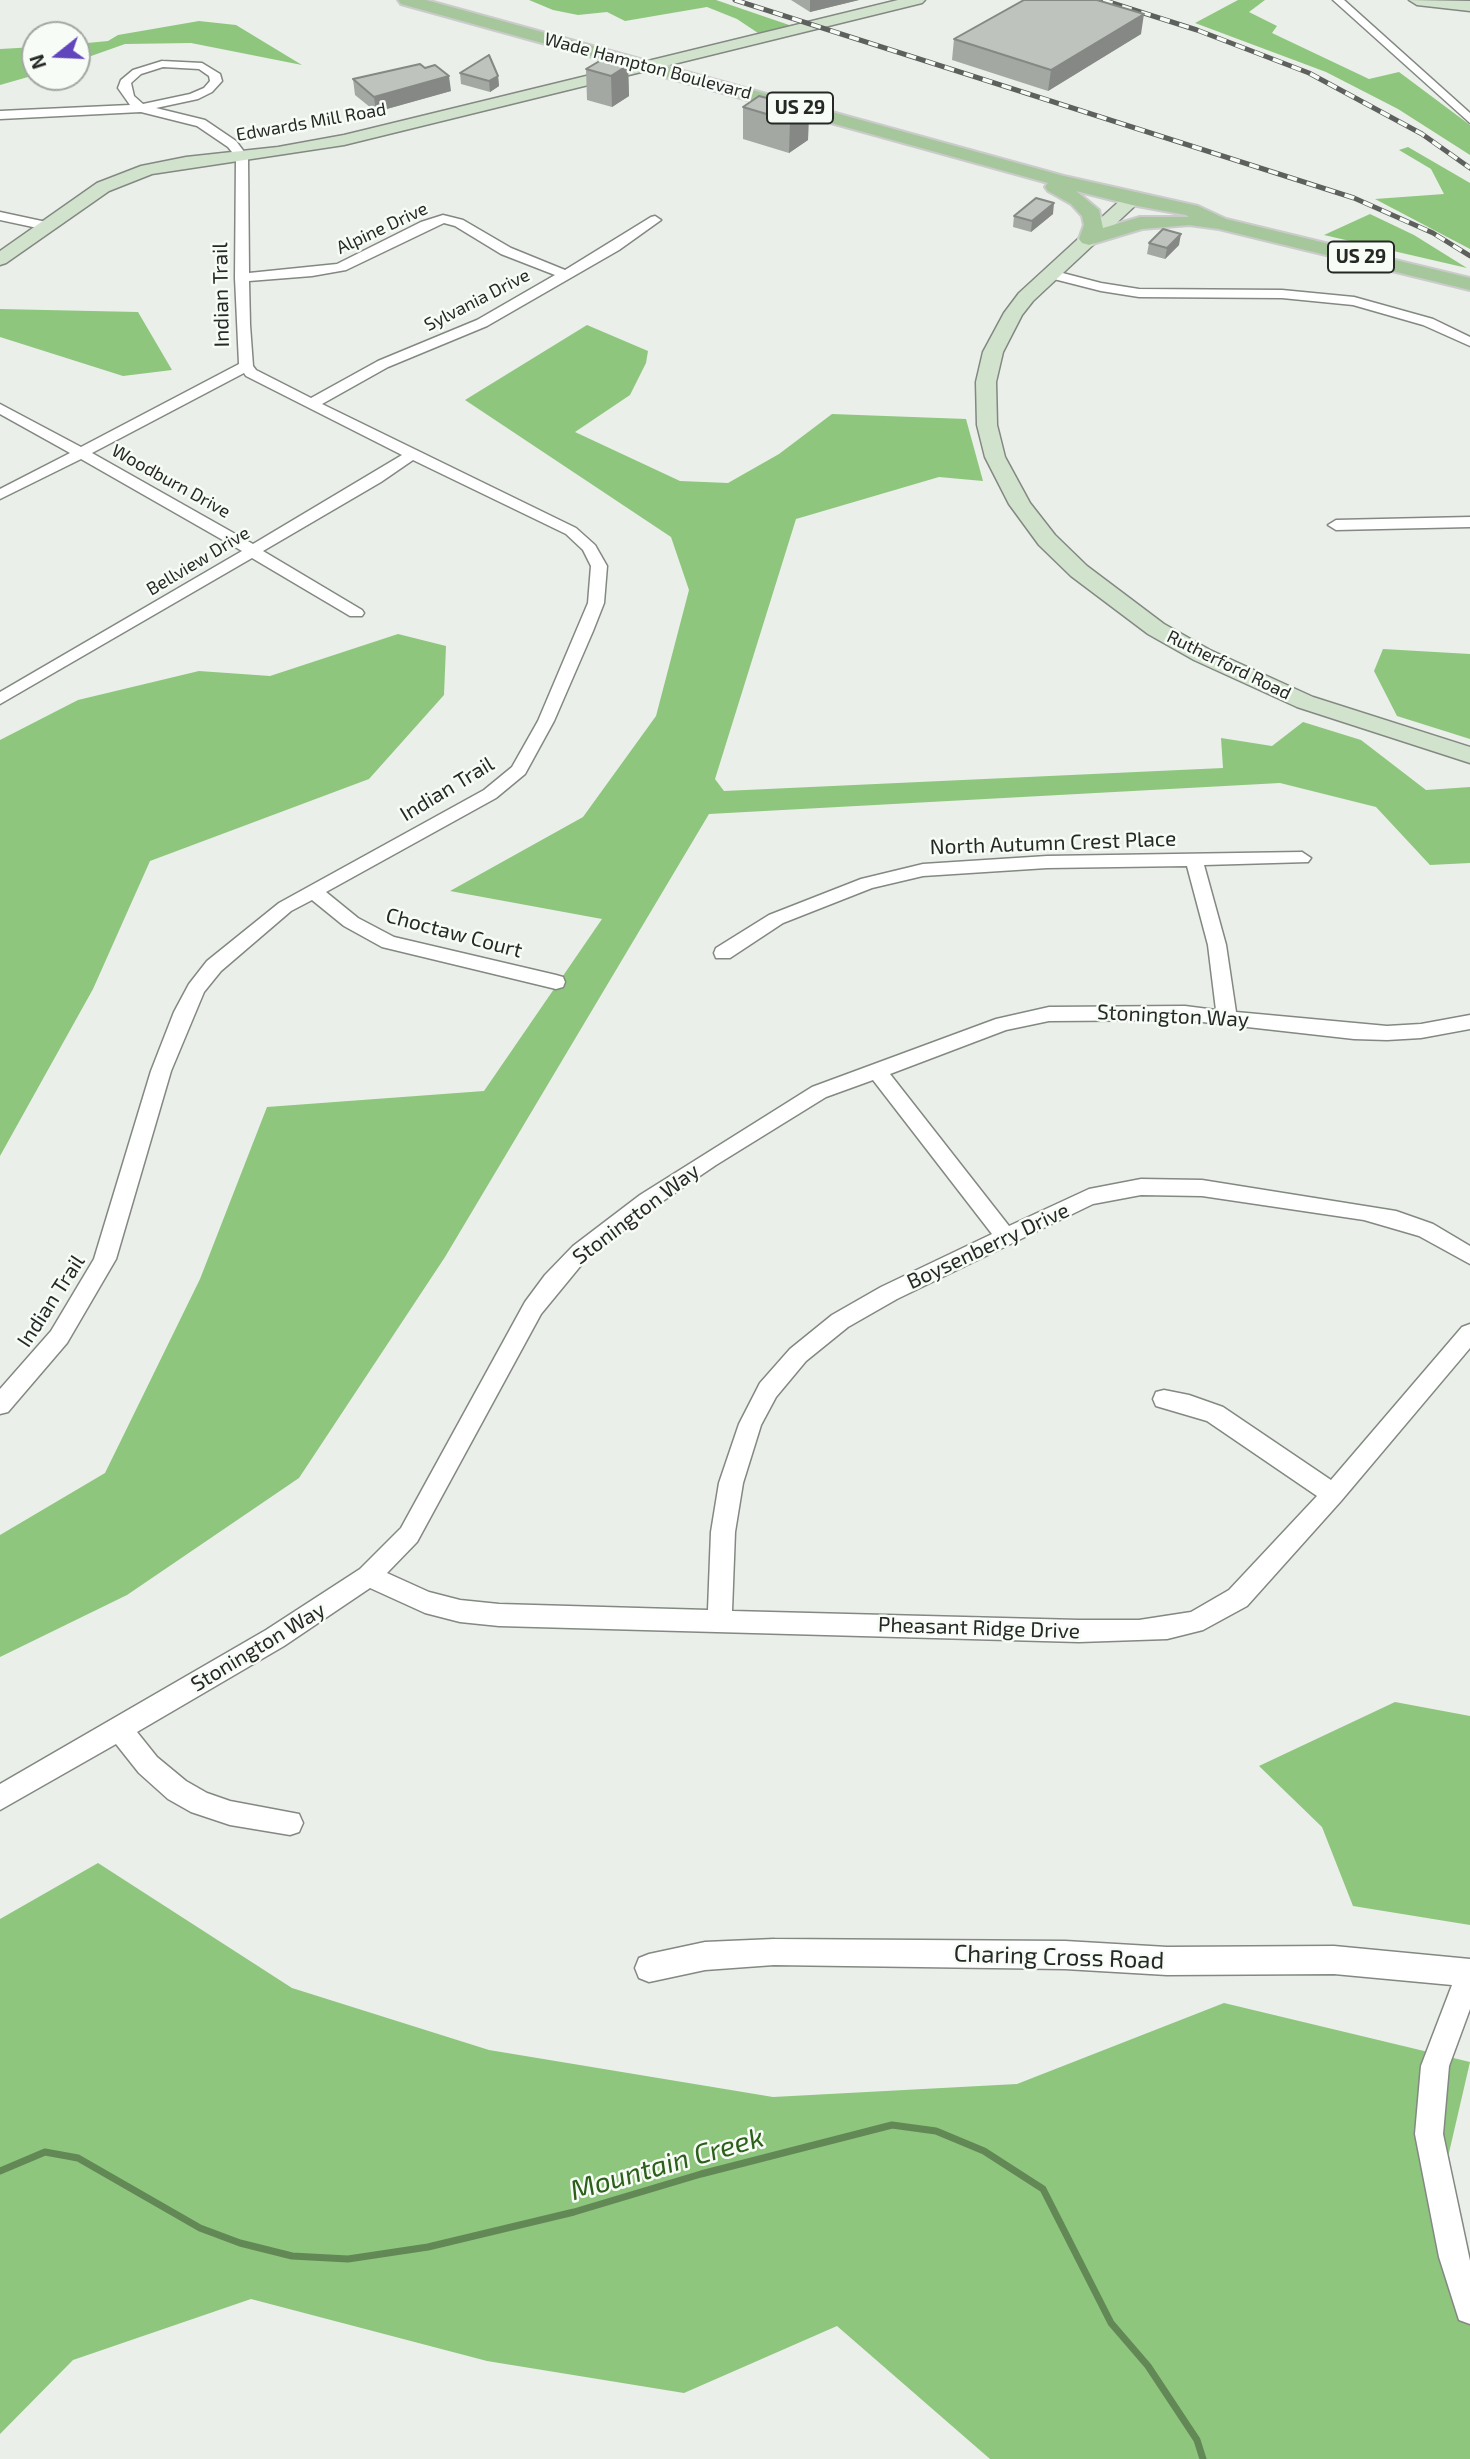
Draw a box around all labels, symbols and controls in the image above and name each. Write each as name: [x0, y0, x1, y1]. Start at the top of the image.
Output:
north arrow: [21, 21, 91, 91]
street label: Wade Hampton Boulevard: [542, 28, 754, 104]
text: N: [24, 52, 51, 72]
road number: US 29: [767, 92, 833, 124]
street label: Edwards Mill Road: [234, 98, 388, 146]
street label: Alpine Drive: [333, 197, 431, 259]
street label: Indian Trail: [207, 242, 235, 348]
road number: US 29: [1328, 242, 1394, 272]
street label: Sylvania Drive: [421, 264, 533, 336]
street label: Woodburn Drive: [108, 439, 234, 523]
street label: Bellview Drive: [143, 522, 253, 600]
street label: Rutherford Road: [1163, 626, 1295, 704]
street label: Indian Trail: [396, 751, 498, 827]
street label: North Autumn Crest Place: [929, 826, 1177, 860]
street label: Choctaw Court: [383, 903, 525, 963]
street label: Stonington Way: [1096, 999, 1250, 1033]
street label: Stonington Way: [568, 1158, 704, 1270]
street label: Boysenberry Drive: [903, 1197, 1073, 1295]
street label: Indian Trail: [12, 1250, 90, 1352]
street label: Stonington Way: [186, 1597, 330, 1697]
street label: Pheasant Ridge Drive: [878, 1612, 1080, 1644]
street label: Charing Cross Road: [953, 1939, 1165, 1975]
water label: Mountain Creek: [566, 2120, 768, 2208]

